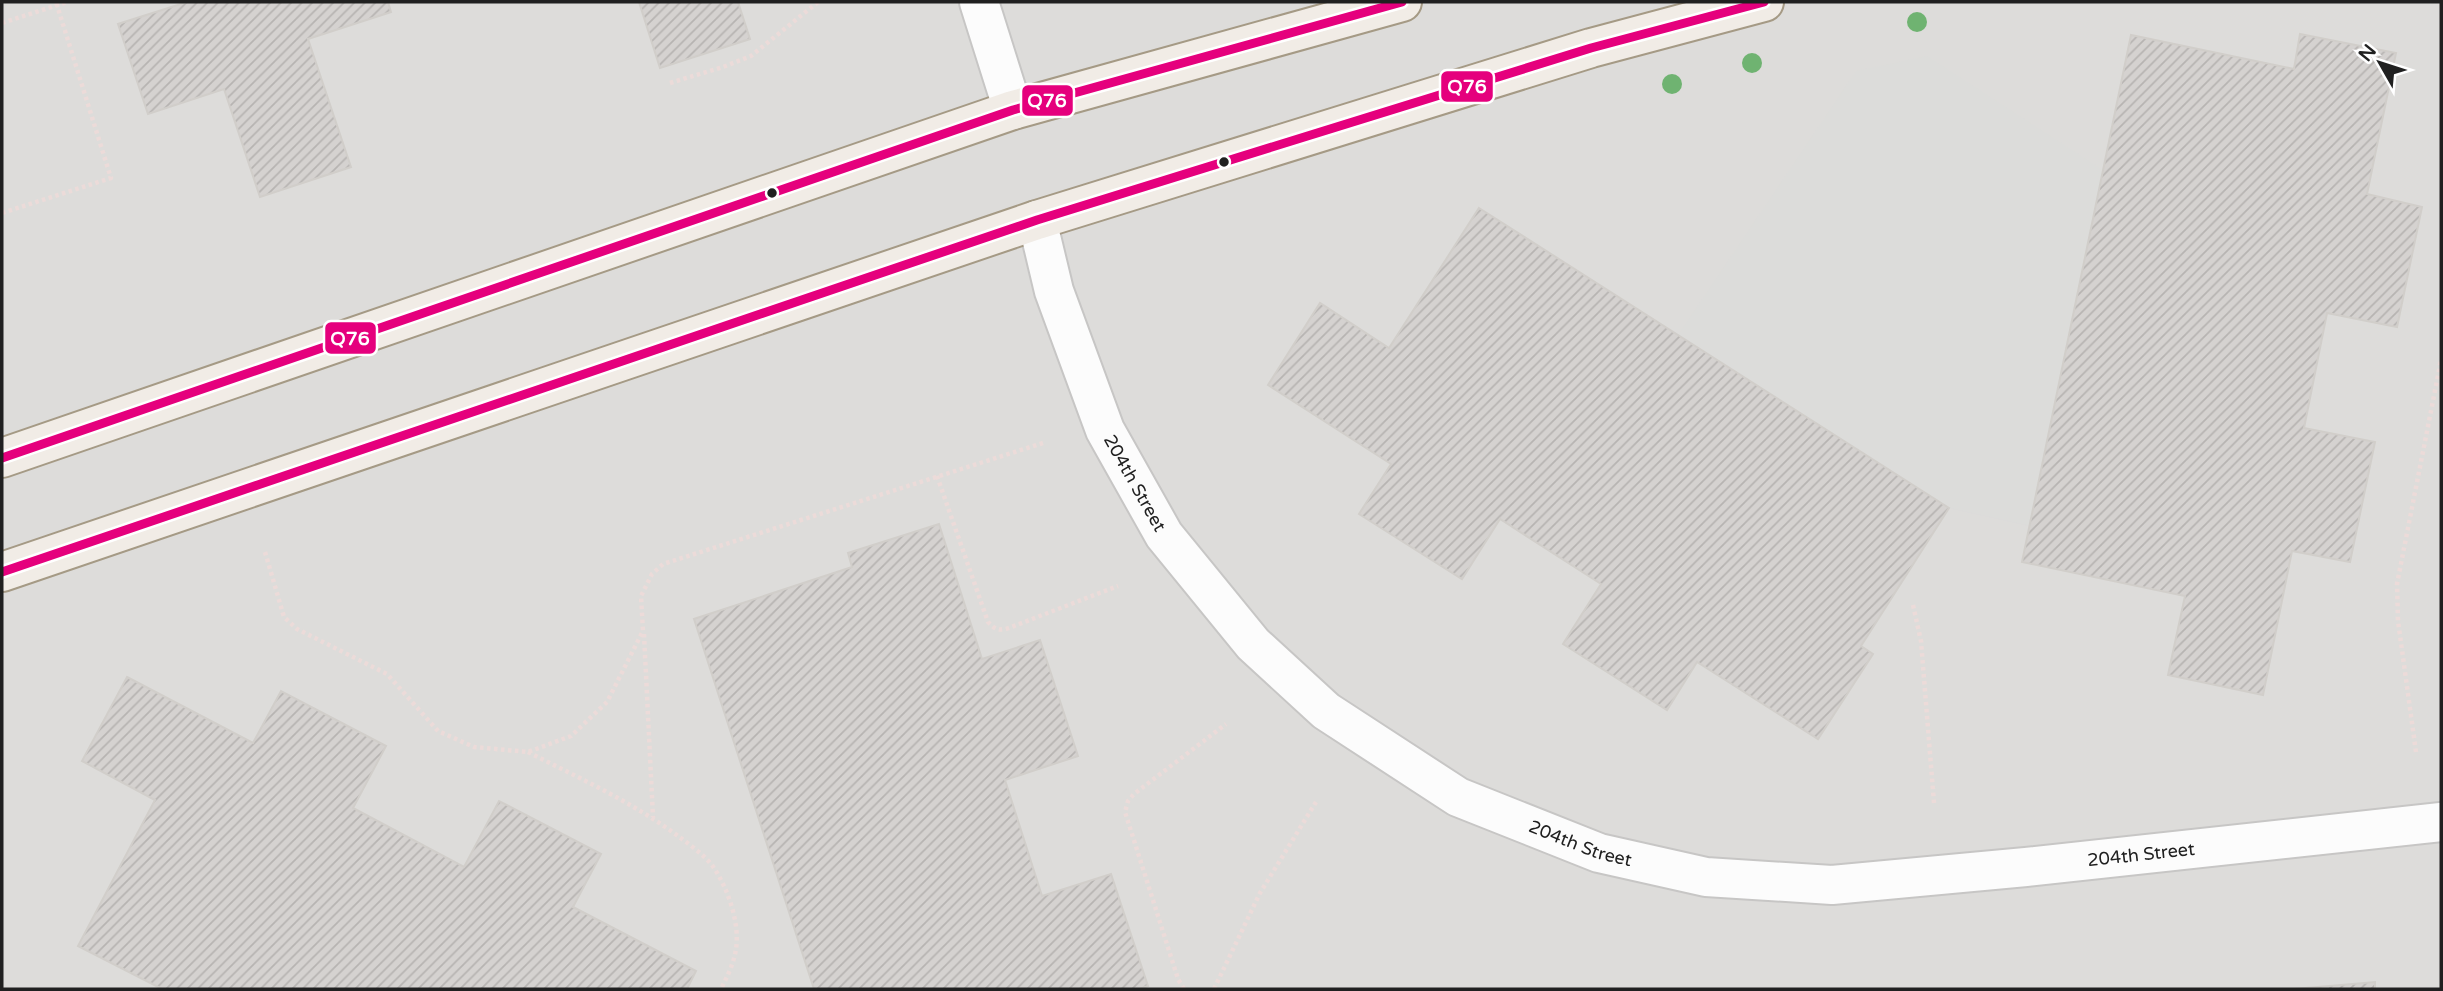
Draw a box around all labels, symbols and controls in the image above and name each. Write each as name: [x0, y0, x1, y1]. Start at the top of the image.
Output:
north arrow: [2345, 28, 2415, 98]
text: N: [2354, 40, 2381, 66]
line badge: Q76: [1440, 70, 1494, 103]
text: Q76: [1447, 76, 1487, 98]
line badge: Q76: [1021, 84, 1074, 117]
text: Q76: [1027, 90, 1067, 112]
unlabelled marker: [1217, 155, 1231, 169]
unlabelled marker: [765, 186, 779, 200]
line badge: Q76: [324, 321, 377, 355]
text: Q76: [330, 328, 370, 350]
street label: 204th Street: [1099, 431, 1171, 536]
street label: 204th Street: [1526, 815, 1634, 871]
street label: 204th Street: [2086, 838, 2196, 871]

